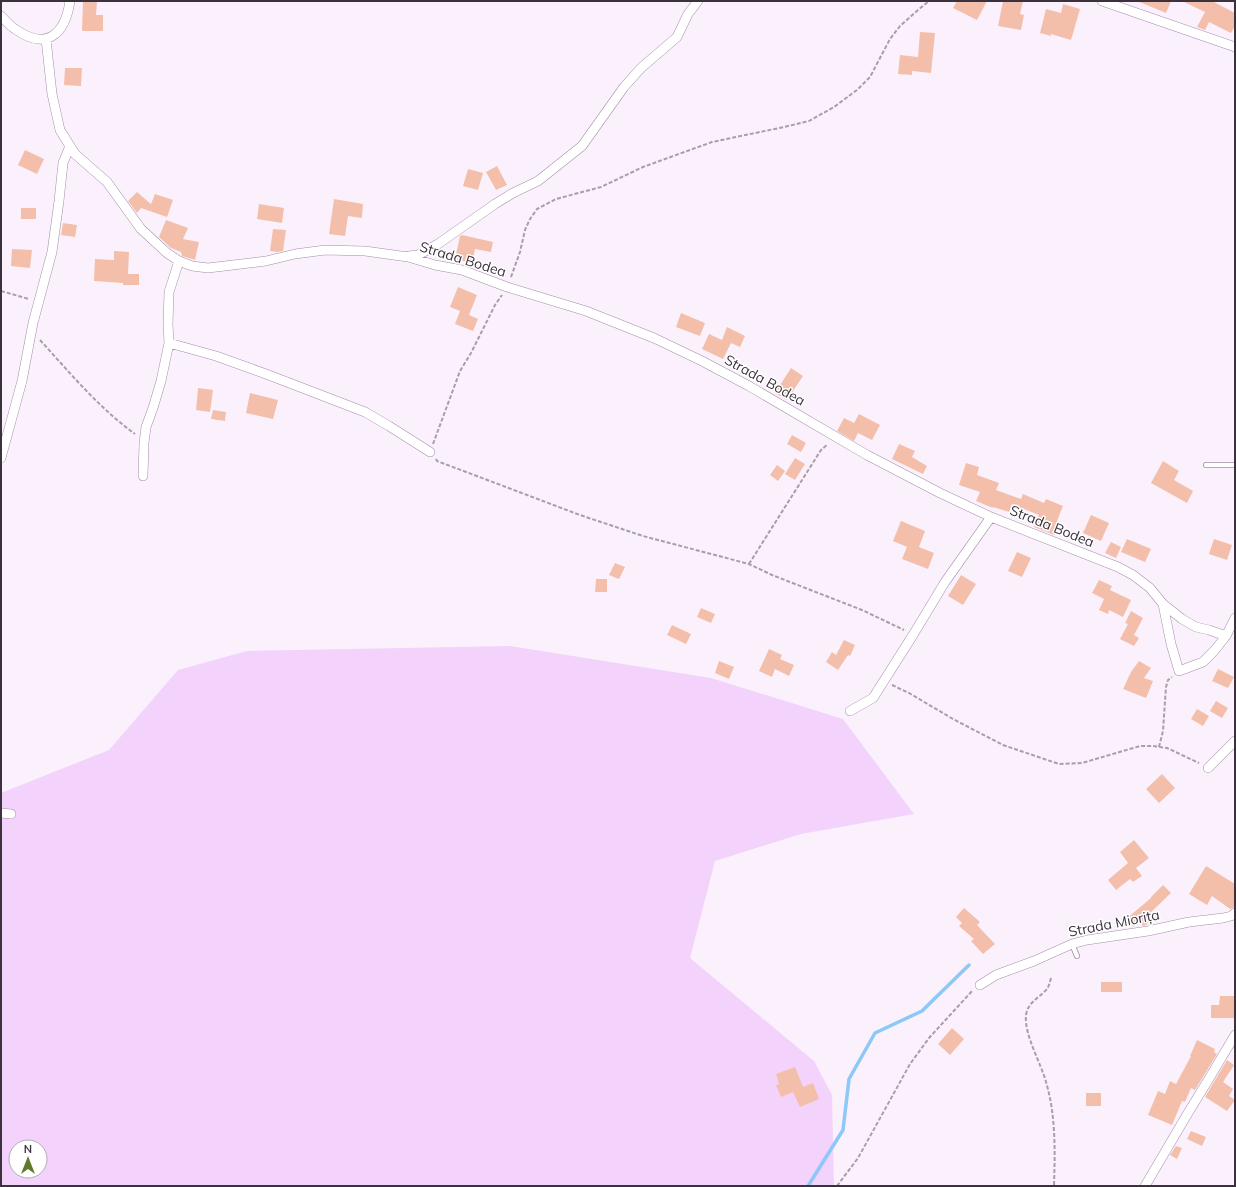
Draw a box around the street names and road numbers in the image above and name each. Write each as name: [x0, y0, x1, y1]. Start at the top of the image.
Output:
street label: Strada Bodea: [418, 237, 508, 281]
street label: Strada Bodea: [722, 350, 808, 410]
street label: Strada Bodea: [1007, 501, 1097, 551]
street label: Strada Miorița: [1067, 905, 1161, 941]

